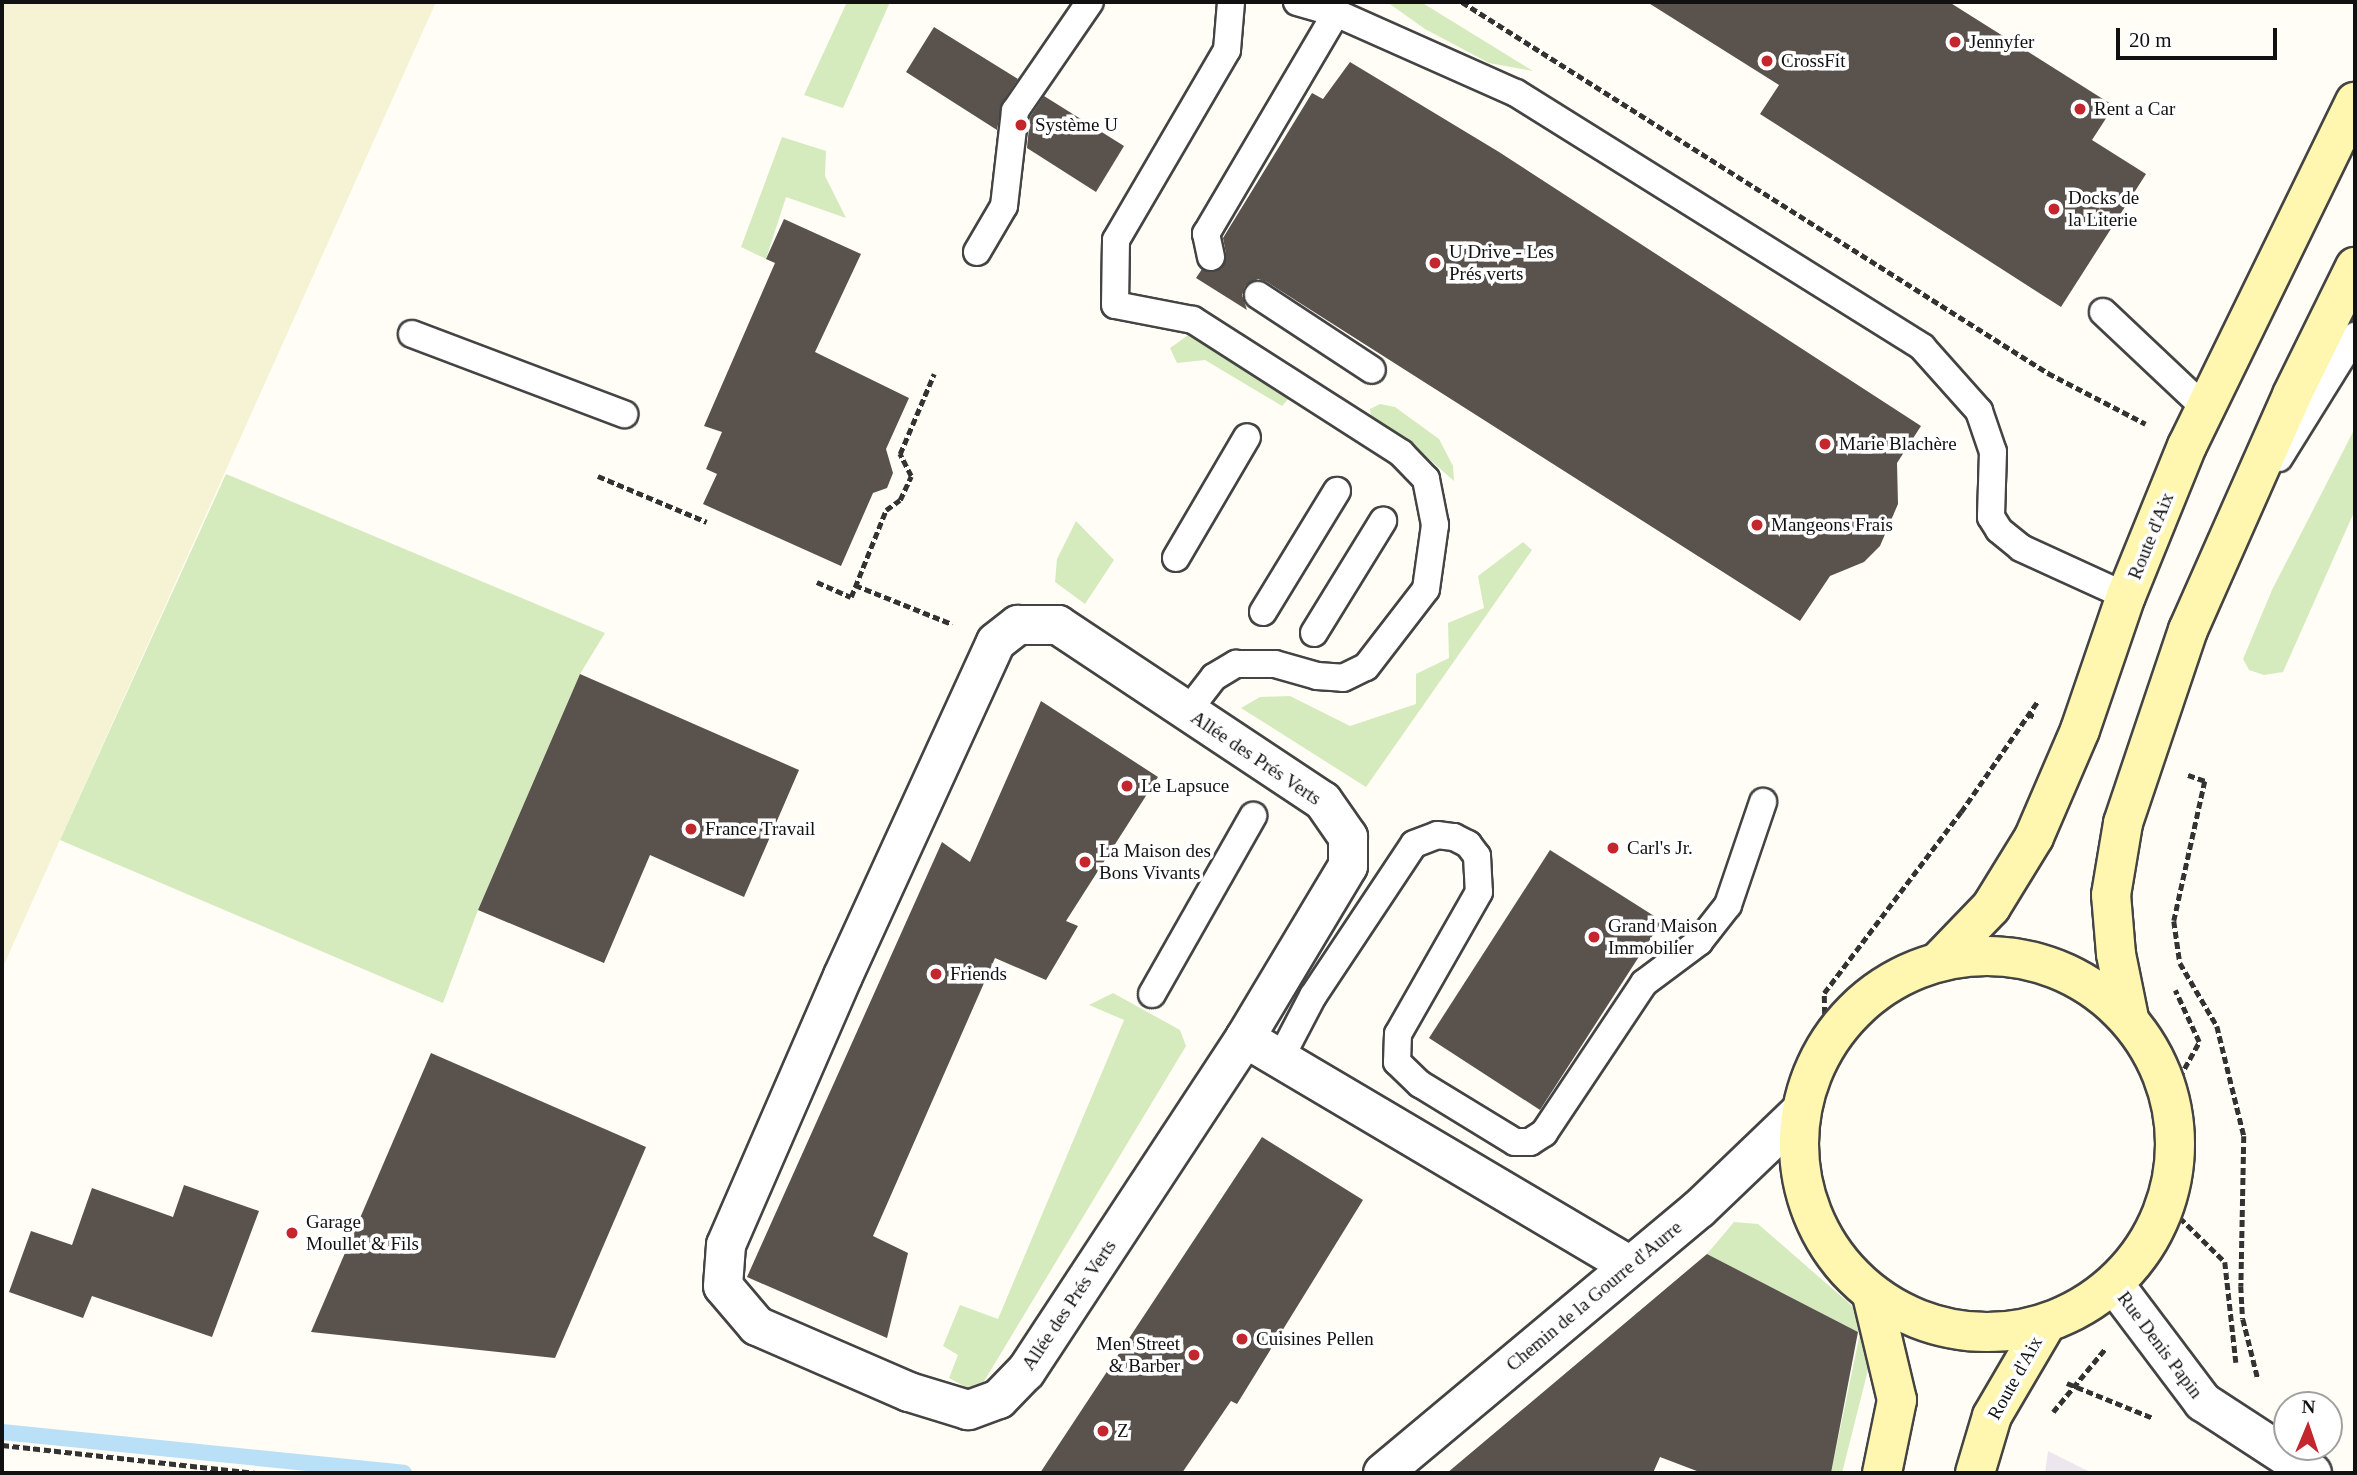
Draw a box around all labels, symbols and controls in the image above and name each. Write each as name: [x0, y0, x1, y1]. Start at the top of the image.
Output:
scale bar: [2119, 14, 2280, 58]
text: 20 m: [2129, 28, 2172, 52]
place label: Jennyfer: [1969, 31, 2034, 53]
marker: Jennyfer: [1947, 34, 1963, 50]
place label: CrossFit: [1781, 50, 1845, 72]
marker: CrossFit: [1759, 53, 1775, 69]
place label: Rent a Car: [2094, 98, 2175, 120]
marker: Rent a Car: [2072, 101, 2088, 117]
place label: Système U: [1035, 114, 1118, 136]
marker: Système U: [1013, 117, 1029, 133]
place label: Docks de la Literie: [2068, 187, 2139, 231]
marker: Docks de la Literie: [2046, 201, 2062, 217]
place label: U Drive - Les Prés verts: [1449, 241, 1554, 285]
marker: U Drive - Les Prés verts: [1427, 255, 1443, 271]
place label: Marie Blachère: [1839, 433, 1957, 455]
marker: Marie Blachère: [1817, 436, 1833, 452]
street label: Route d'Aix: [2123, 489, 2179, 583]
place label: Mangeons Frais: [1771, 514, 1893, 536]
marker: Mangeons Frais: [1749, 517, 1765, 533]
street label: Allée des Prés Verts: [1186, 706, 1326, 810]
place label: Le Lapsuce: [1141, 775, 1229, 797]
marker: Le Lapsuce: [1119, 778, 1135, 794]
place label: France Travail: [705, 818, 816, 840]
marker: France Travail: [683, 821, 699, 837]
place label: Carl's Jr.: [1627, 837, 1693, 859]
place label: La Maison des Bons Vivants: [1099, 840, 1211, 884]
marker: Carl's Jr.: [1605, 840, 1621, 856]
marker: La Maison des Bons Vivants: [1077, 854, 1093, 870]
place label: Grand Maison Immobilier: [1608, 915, 1717, 959]
marker: Grand Maison Immobilier: [1586, 929, 1602, 945]
place label: Friends: [950, 963, 1007, 985]
marker: Friends: [928, 966, 944, 982]
place label: Garage Moullet & Fils: [306, 1211, 419, 1255]
street label: Chemin de la Gourre d'Aurre: [1502, 1216, 1686, 1376]
marker: Garage Moullet & Fils: [284, 1225, 300, 1241]
street label: Allée des Prés Verts: [1017, 1235, 1121, 1375]
street label: Rue Denis Papin: [2112, 1287, 2208, 1403]
place label: Cuisines Pellen: [1256, 1328, 1374, 1350]
marker: Cuisines Pellen: [1234, 1331, 1250, 1347]
street label: Route d'Aix: [1983, 1332, 2047, 1424]
place label: Men Street & Barber: [1096, 1333, 1180, 1377]
marker: Men Street & Barber: [1186, 1347, 1202, 1363]
north arrow: [2273, 1391, 2343, 1461]
text: N: [2301, 1396, 2316, 1417]
place label: Z: [1117, 1420, 1129, 1442]
marker: Z: [1095, 1423, 1111, 1439]

